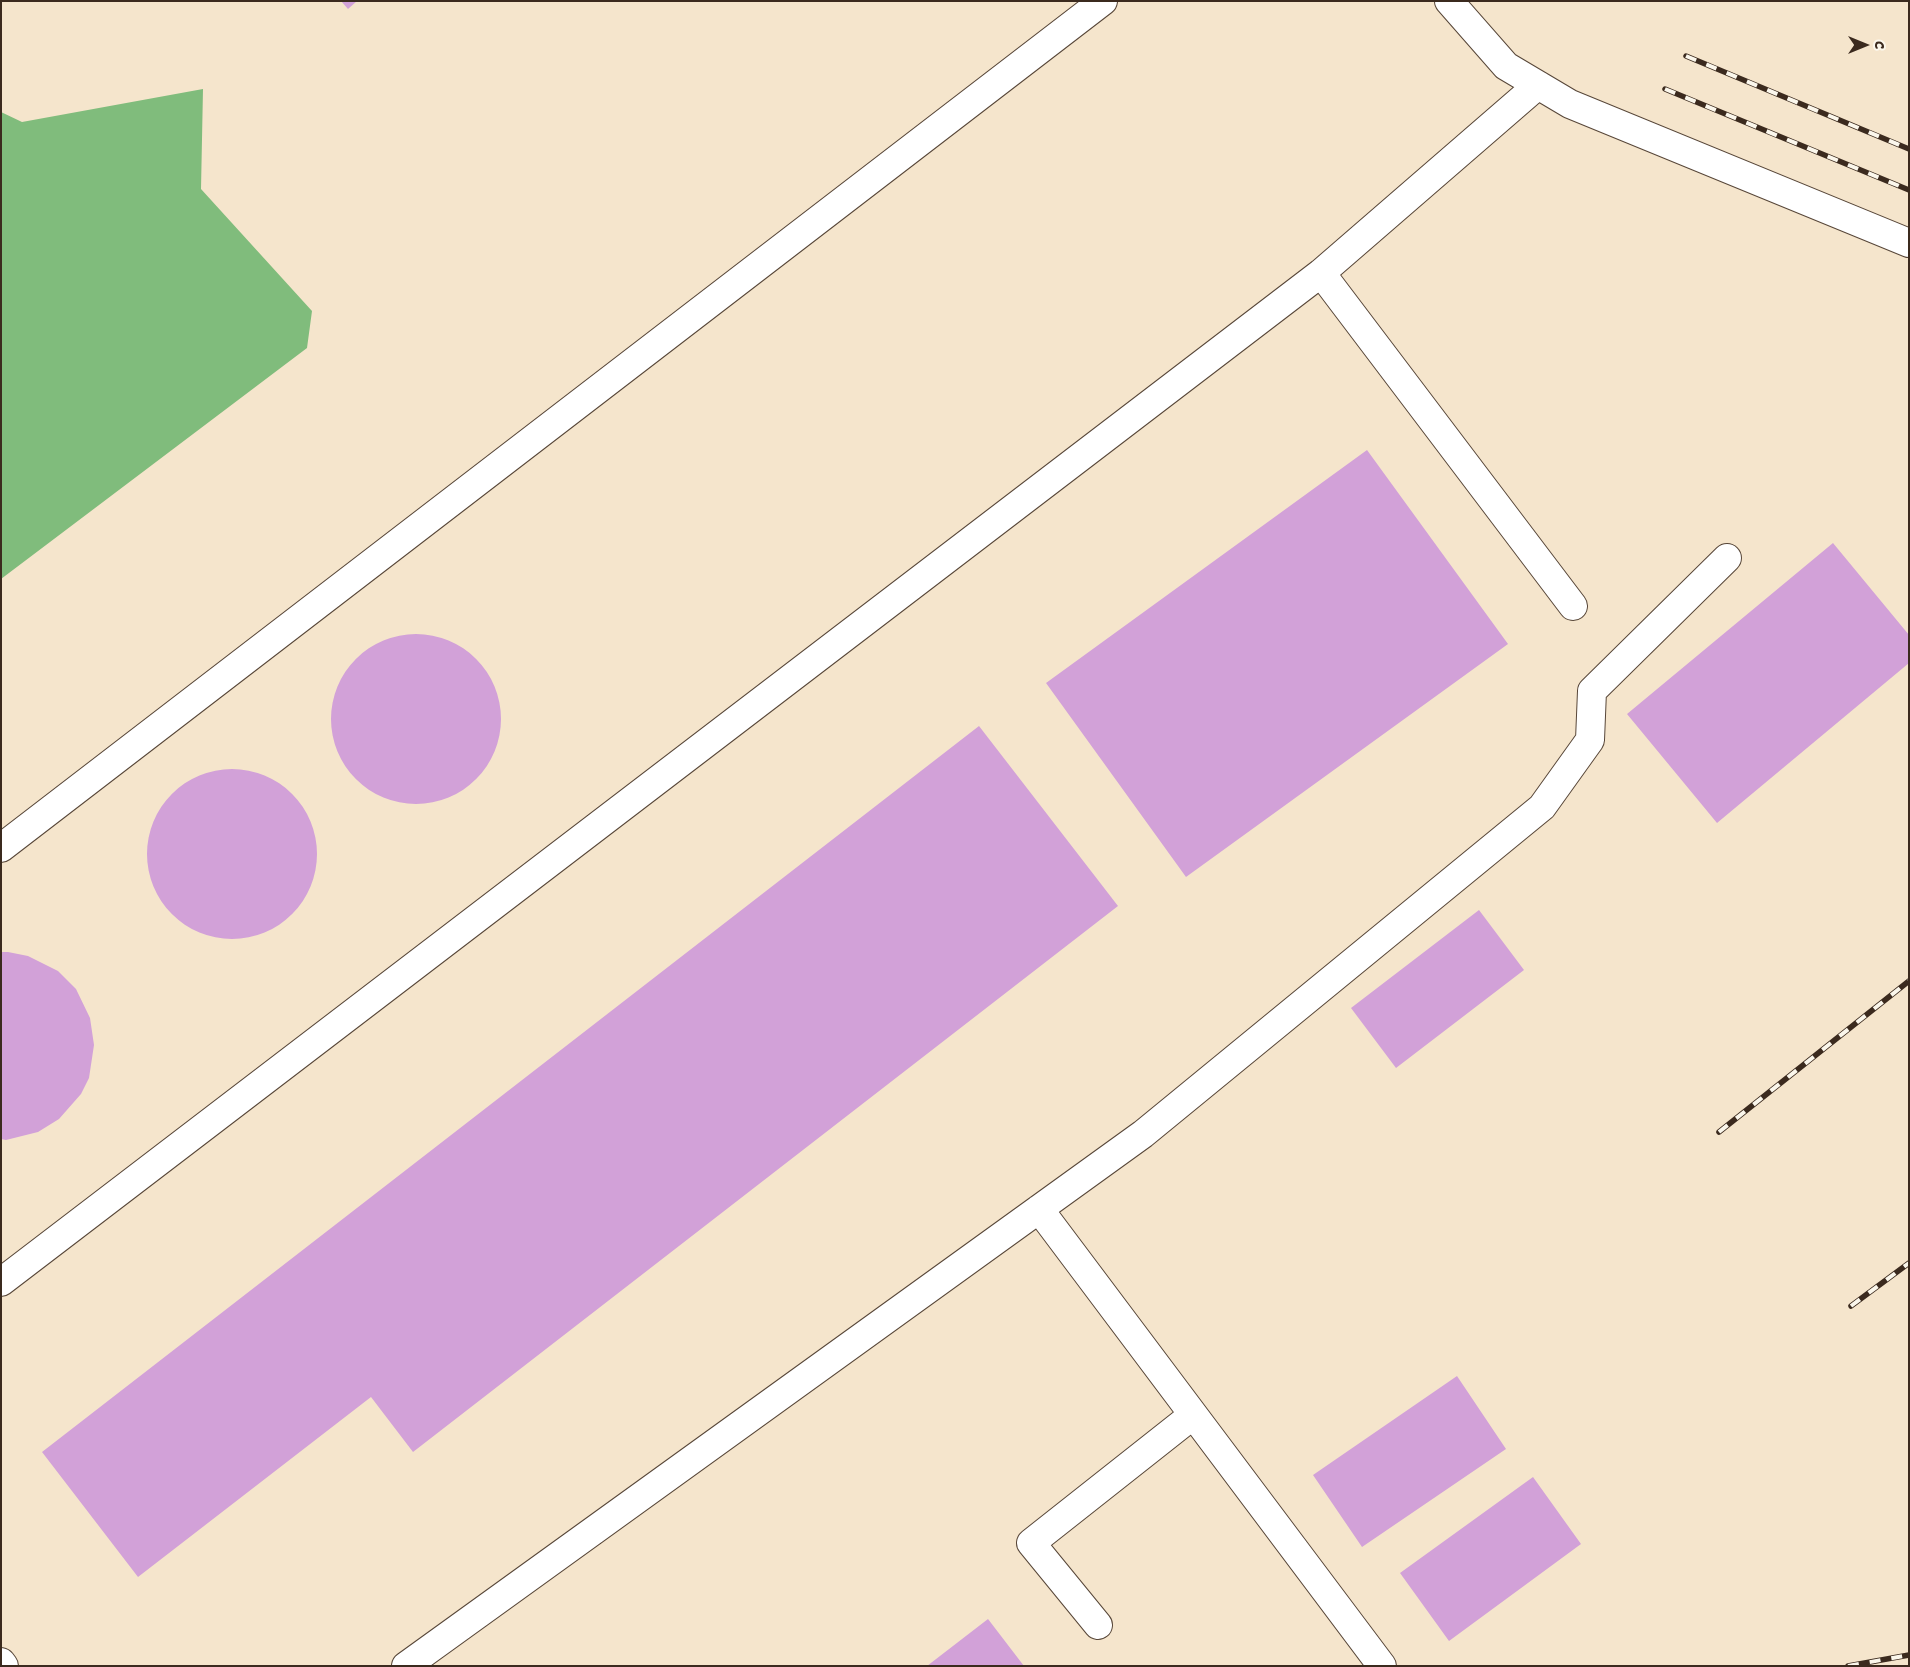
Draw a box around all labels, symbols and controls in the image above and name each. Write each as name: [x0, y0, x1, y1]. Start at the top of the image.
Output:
north arrow: [1840, 20, 1890, 70]
text: С: [1871, 41, 1889, 49]

